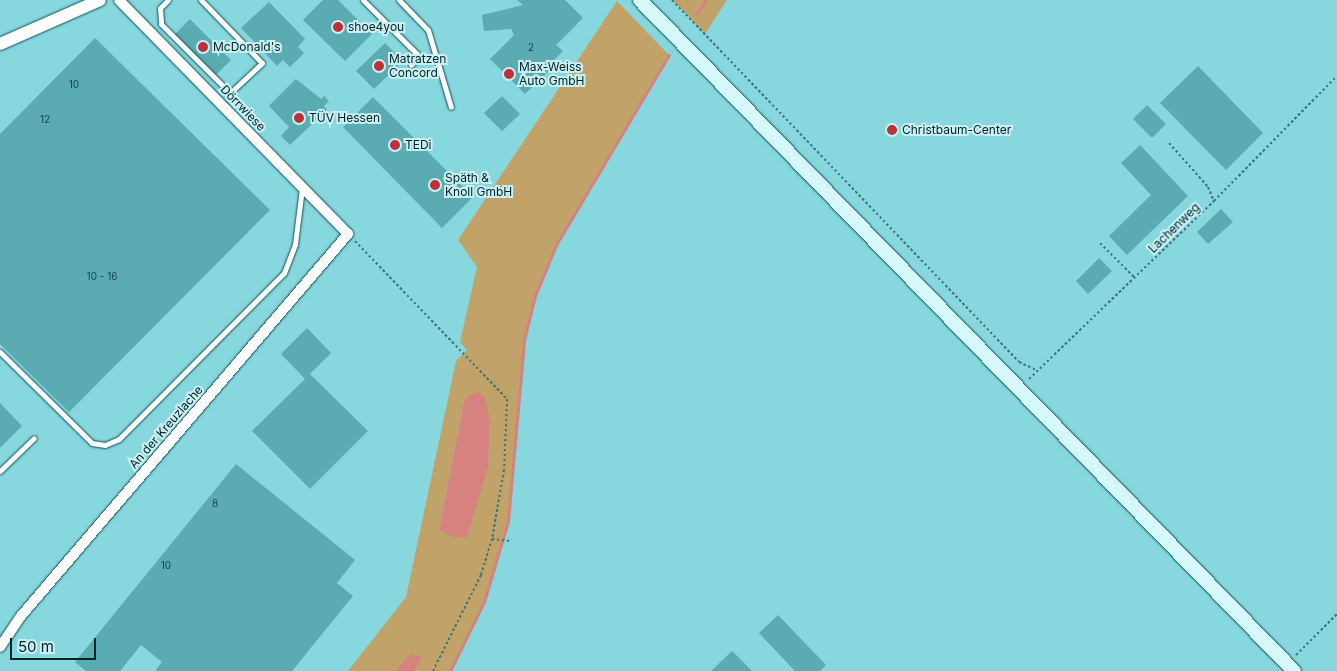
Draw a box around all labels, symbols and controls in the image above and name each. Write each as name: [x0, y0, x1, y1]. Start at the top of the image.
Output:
place label: shoe4you: [348, 20, 404, 34]
marker: shoe4you: [332, 21, 344, 33]
place label: McDonald's: [213, 40, 281, 54]
marker: McDonald's: [197, 41, 209, 53]
house number: 2: [528, 42, 534, 54]
place label: Matratzen Concord: [389, 52, 446, 80]
marker: Matratzen Concord: [373, 60, 385, 72]
place label: Max-Weiss Auto GmbH: [519, 60, 584, 88]
marker: Max-Weiss Auto GmbH: [503, 68, 515, 80]
house number: 10: [69, 79, 79, 91]
street label: Dörrwiese: [218, 82, 268, 134]
place label: TÜV Hessen: [309, 111, 380, 125]
marker: TÜV Hessen: [293, 112, 305, 124]
house number: 12: [40, 114, 50, 126]
place label: Christbaum-Center: [902, 123, 1011, 137]
marker: Christbaum-Center: [886, 124, 898, 136]
place label: TEDi: [405, 138, 432, 152]
marker: TEDi: [389, 139, 401, 151]
place label: Späth & Knoll GmbH: [445, 171, 512, 199]
marker: Späth & Knoll GmbH: [429, 179, 441, 191]
street label: Lachenweg: [1145, 200, 1203, 256]
house number: 10 - 16: [87, 271, 117, 283]
street label: An der Kreuzlache: [126, 383, 206, 471]
house number: 8: [212, 498, 218, 510]
house number: 10: [161, 560, 171, 572]
scale bar: [12, 628, 99, 660]
text: 50 m: [18, 637, 54, 656]

